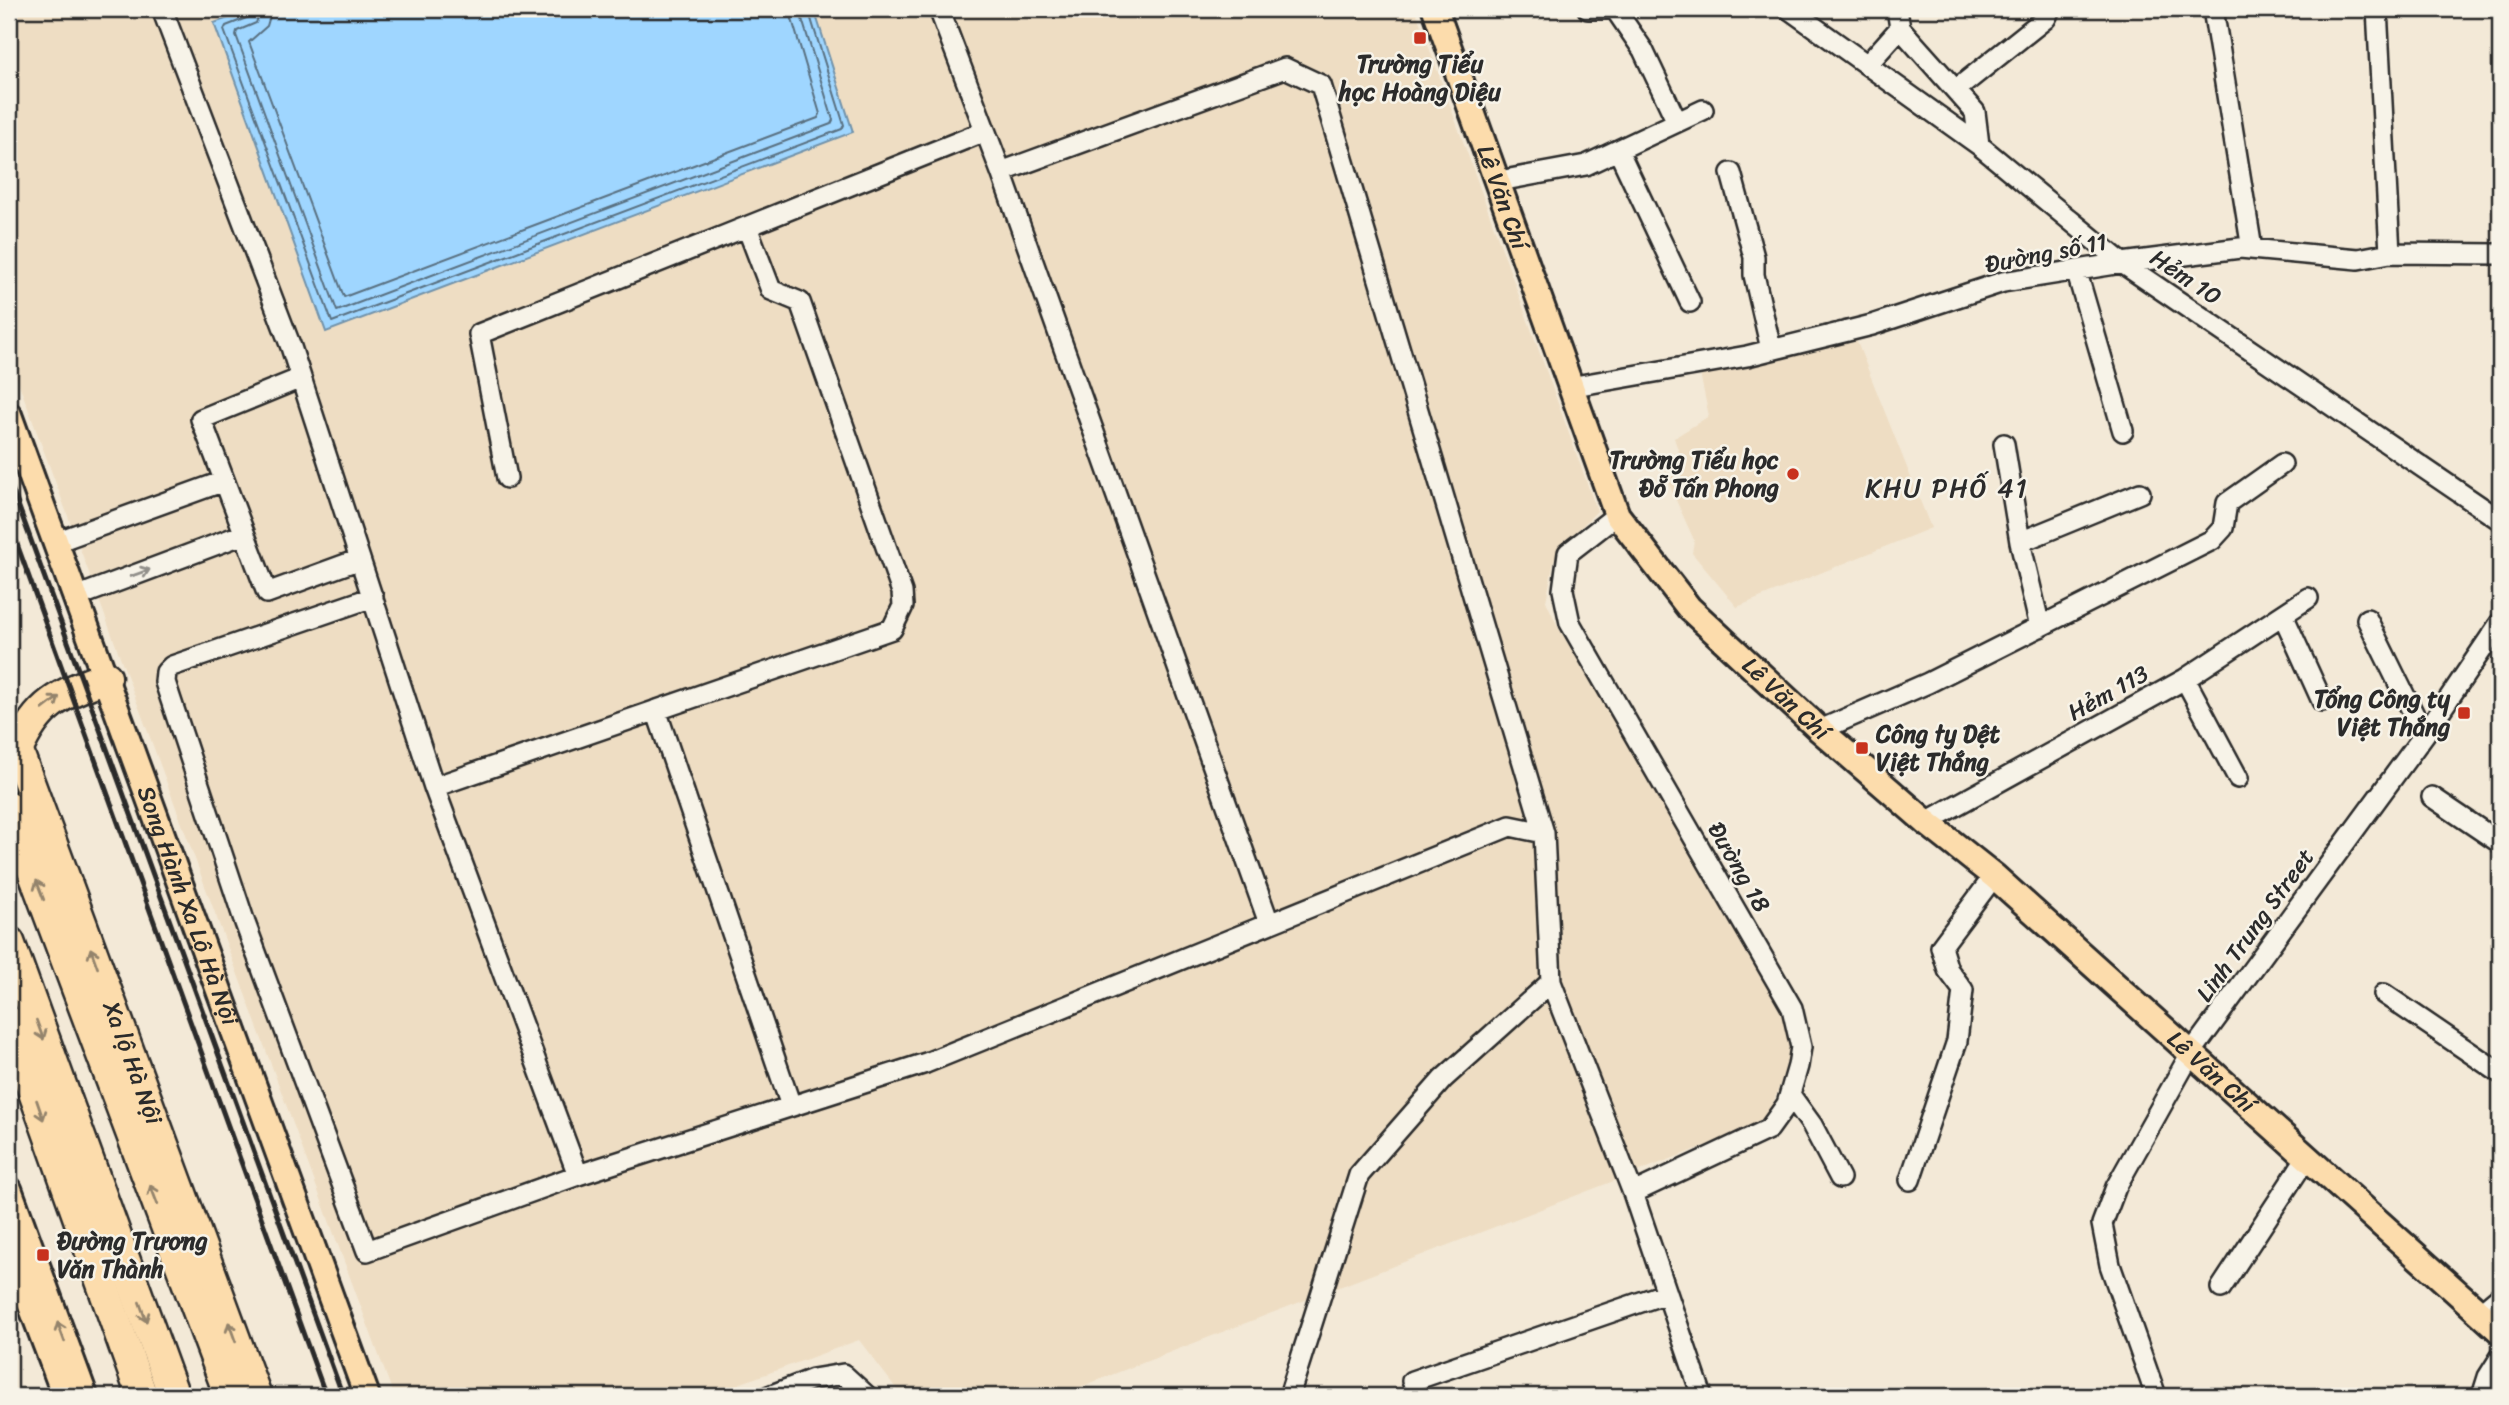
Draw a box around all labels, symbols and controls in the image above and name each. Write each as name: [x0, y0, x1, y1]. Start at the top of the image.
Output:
marker: Trường Tiểu học Hoàng Diệu: [1412, 30, 1428, 46]
place label: Trường Tiểu học Hoàng Diệu: [1338, 43, 1502, 113]
street label: Lê Văn Chí: [1465, 139, 1542, 259]
street label: Đường số 11: [1981, 221, 2111, 285]
street label: Hẻm 10: [2141, 237, 2231, 317]
place label: Trường Tiểu học Đỗ Tấn Phong: [1609, 439, 1779, 509]
district label: KHU PHỐ 41: [1865, 465, 2029, 511]
marker: Trường Tiểu học Đỗ Tấn Phong: [1785, 466, 1801, 482]
one-way arrow: [129, 566, 151, 578]
street label: Lê Văn Chí: [1732, 646, 1842, 753]
street label: Hẻm 113: [2059, 653, 2157, 733]
place label: Tổng Công ty Việt Thắng: [2314, 678, 2451, 748]
one-way arrow: [42, 695, 60, 710]
marker: Tổng Công ty Việt Thắng: [2456, 705, 2472, 721]
place label: Công ty Dệt Việt Thắng: [1875, 713, 2001, 783]
marker: Công ty Dệt Việt Thắng: [1854, 740, 1870, 756]
street label: Song Hành Xa Lộ Hà Nội: [125, 780, 251, 1032]
street label: Đường 18: [1696, 813, 1782, 921]
street label: Linh Trung Street: [2184, 839, 2326, 1011]
one-way arrow: [33, 880, 45, 901]
one-way arrow: [87, 948, 99, 970]
street label: Xa lộ Hà Nội: [90, 994, 175, 1132]
one-way arrow: [35, 1018, 47, 1040]
street label: Lê Văn Chí: [2157, 1020, 2268, 1126]
one-way arrow: [35, 1098, 47, 1120]
one-way arrow: [147, 1184, 160, 1206]
place label: Đường Trương Văn Thành: [56, 1220, 208, 1290]
marker: Đường Trương Văn Thành: [35, 1247, 51, 1263]
one-way arrow: [138, 1301, 150, 1323]
one-way arrow: [54, 1322, 66, 1344]
one-way arrow: [225, 1322, 238, 1344]

